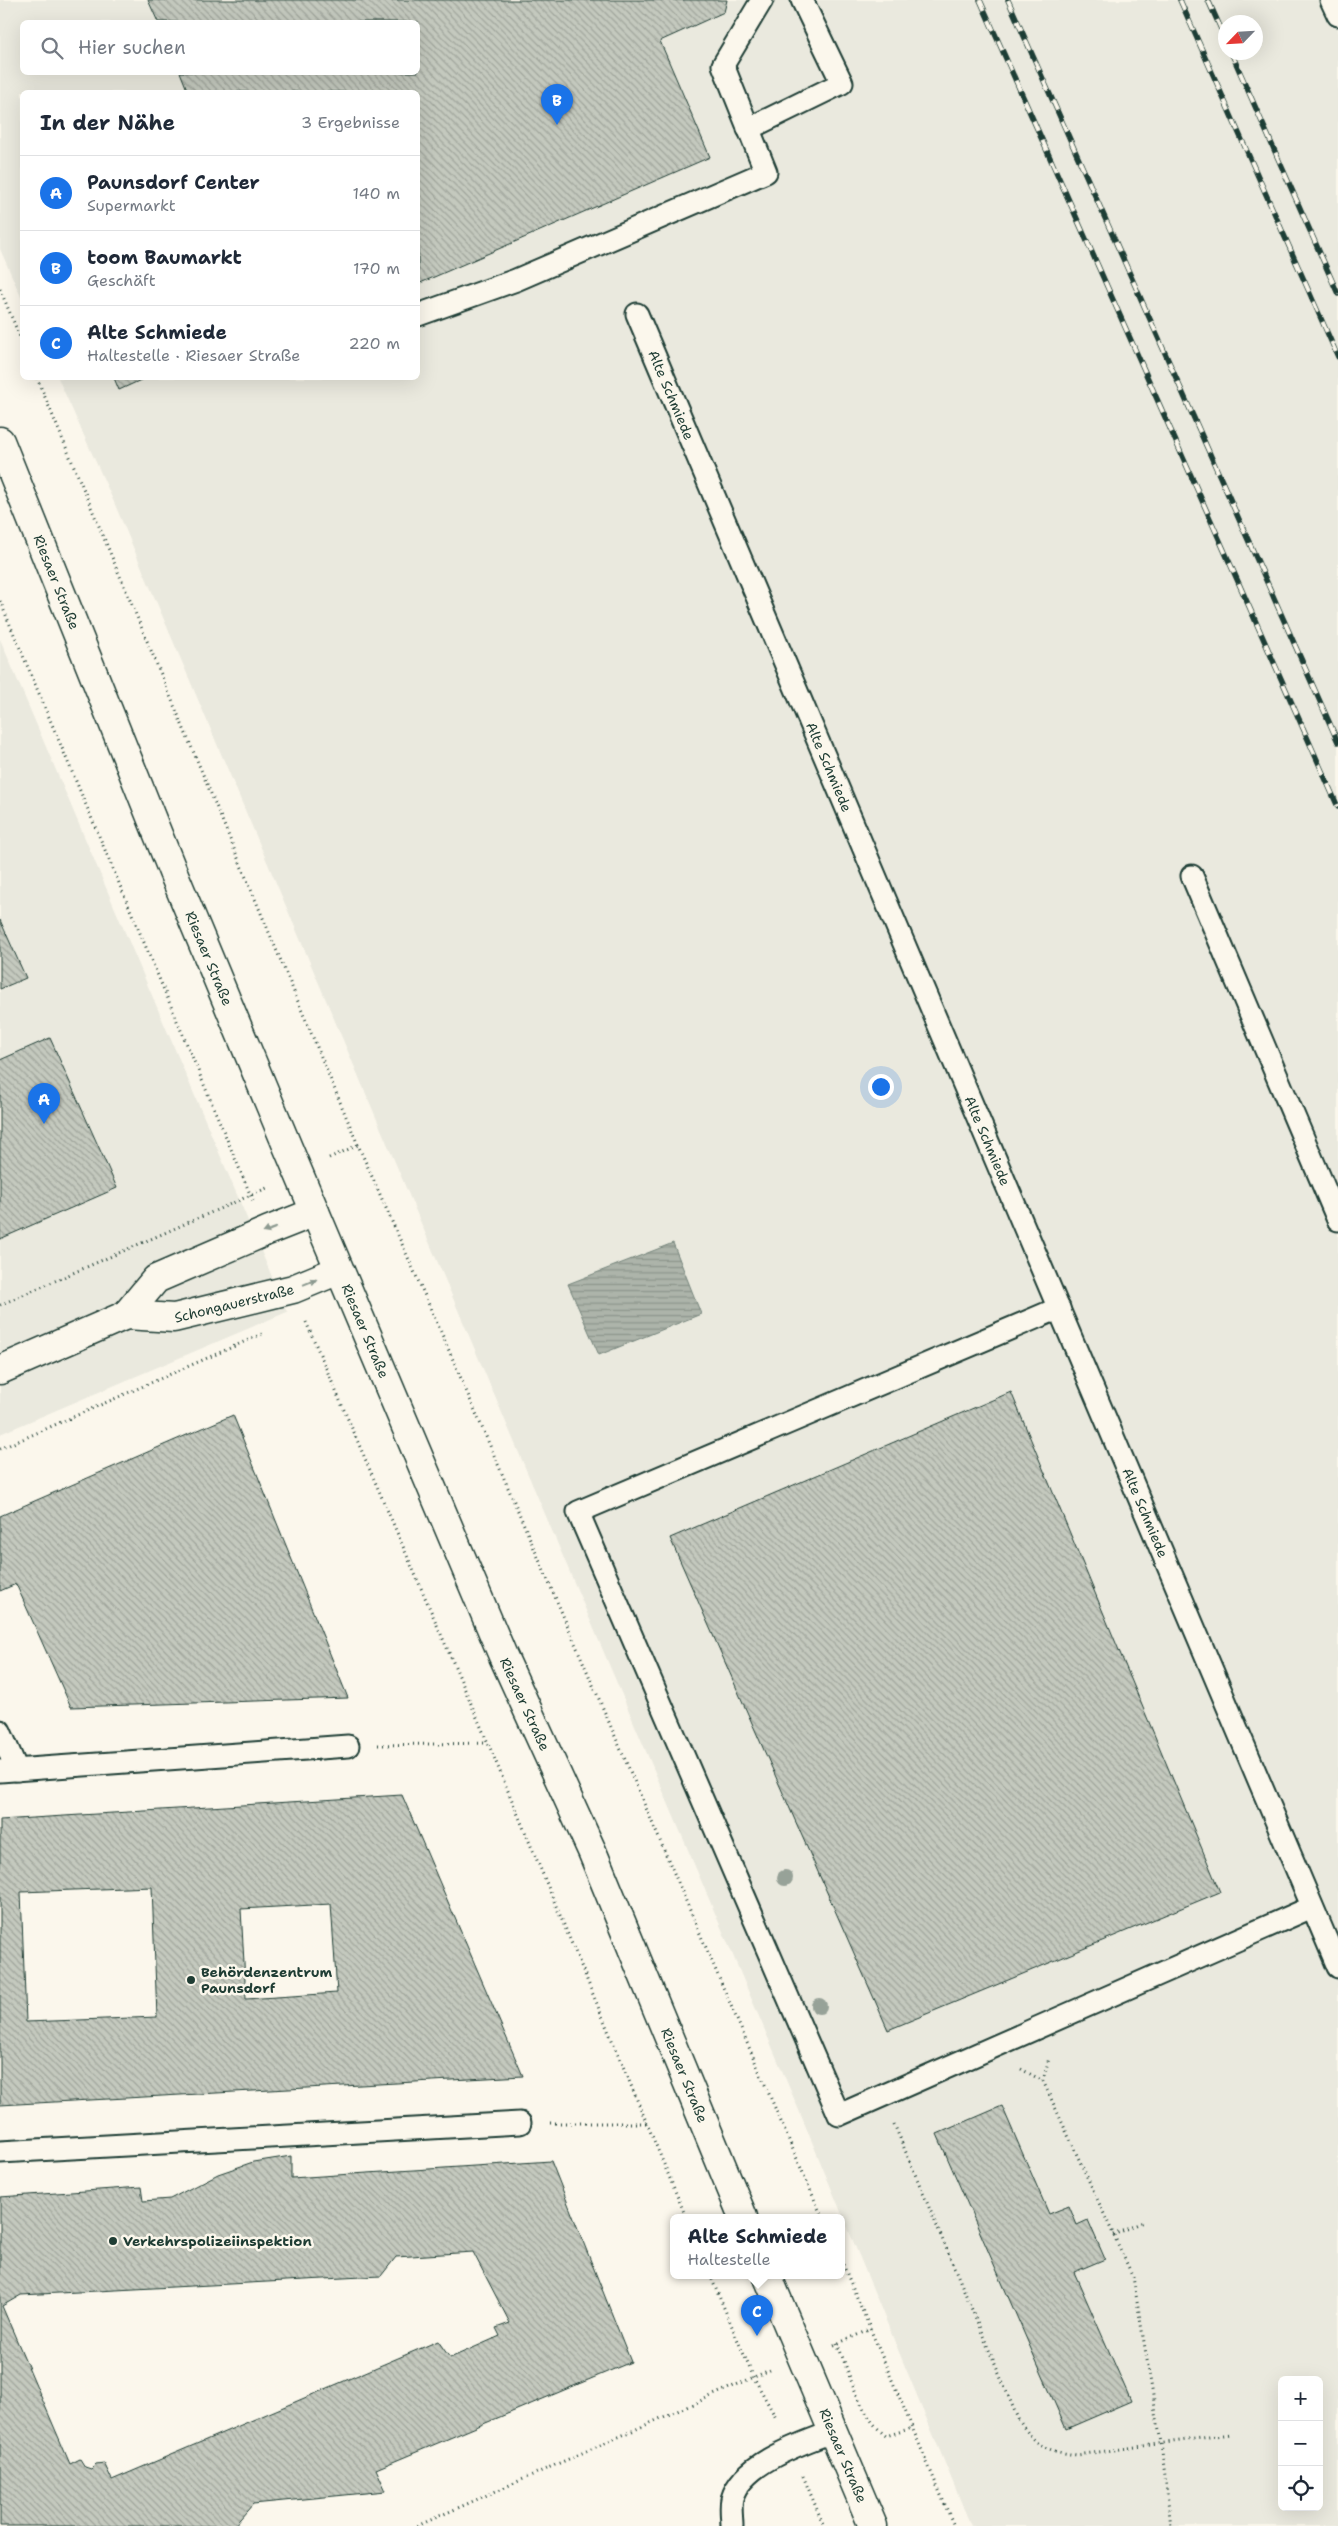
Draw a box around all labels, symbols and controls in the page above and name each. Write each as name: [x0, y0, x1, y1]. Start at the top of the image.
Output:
north arrow: [1218, 15, 1263, 60]
search box: [20, 20, 420, 75]
icon: search: [38, 34, 66, 62]
text: Hier suchen: [78, 35, 186, 60]
pin: B: [541, 84, 573, 125]
text: In der Nähe: [40, 109, 175, 137]
text: 3 Ergebnisse: [301, 112, 400, 133]
text: Paunsdorf Center: [87, 170, 260, 195]
text: A: [50, 183, 62, 204]
text: 140 m: [353, 183, 400, 204]
text: Supermarkt: [87, 195, 176, 216]
text: toom Baumarkt: [87, 245, 242, 270]
text: B: [51, 258, 61, 279]
text: 170 m: [353, 258, 400, 279]
text: Geschäft: [87, 270, 156, 291]
text: Alte Schmiede: [87, 320, 227, 345]
text: C: [51, 333, 61, 354]
text: 220 m: [348, 333, 400, 354]
text: Haltestelle · Riesaer Straße: [87, 345, 300, 366]
street label: Alte Schmiede: [644, 347, 698, 443]
street label: Riesaer Straße: [30, 532, 84, 632]
street label: Alte Schmiede: [802, 719, 856, 815]
street label: Riesaer Straße: [181, 908, 237, 1008]
your location: [868, 1074, 894, 1100]
pin: A: [28, 1083, 60, 1124]
street label: Alte Schmiede: [961, 1093, 1015, 1188]
one-way arrow: [263, 1226, 277, 1234]
one-way arrow: [303, 1278, 317, 1286]
street label: Schongauerstraße: [172, 1280, 296, 1327]
street label: Riesaer Straße: [337, 1281, 393, 1381]
street label: Alte Schmiede: [1118, 1465, 1172, 1560]
street label: Riesaer Straße: [496, 1655, 554, 1754]
place label: Behördenzentrum Paunsdorf: [201, 1963, 333, 1997]
marker: Behördenzentrum Paunsdorf: [185, 1974, 197, 1986]
street label: Riesaer Straße: [657, 2025, 712, 2125]
popup: [670, 2214, 845, 2279]
text: Alte Schmiede: [688, 2224, 827, 2249]
place label: Verkehrspolizeiinspektion: [123, 2232, 312, 2250]
marker: Verkehrspolizeiinspektion: [107, 2235, 119, 2247]
text: Haltestelle: [688, 2249, 771, 2270]
pin: C: [741, 2295, 773, 2336]
map controls: [1278, 2376, 1323, 2511]
button: +: [1278, 2376, 1323, 2421]
street label: Riesaer Straße: [815, 2406, 871, 2506]
button: −: [1278, 2421, 1323, 2466]
button: locate: [1278, 2466, 1323, 2511]

